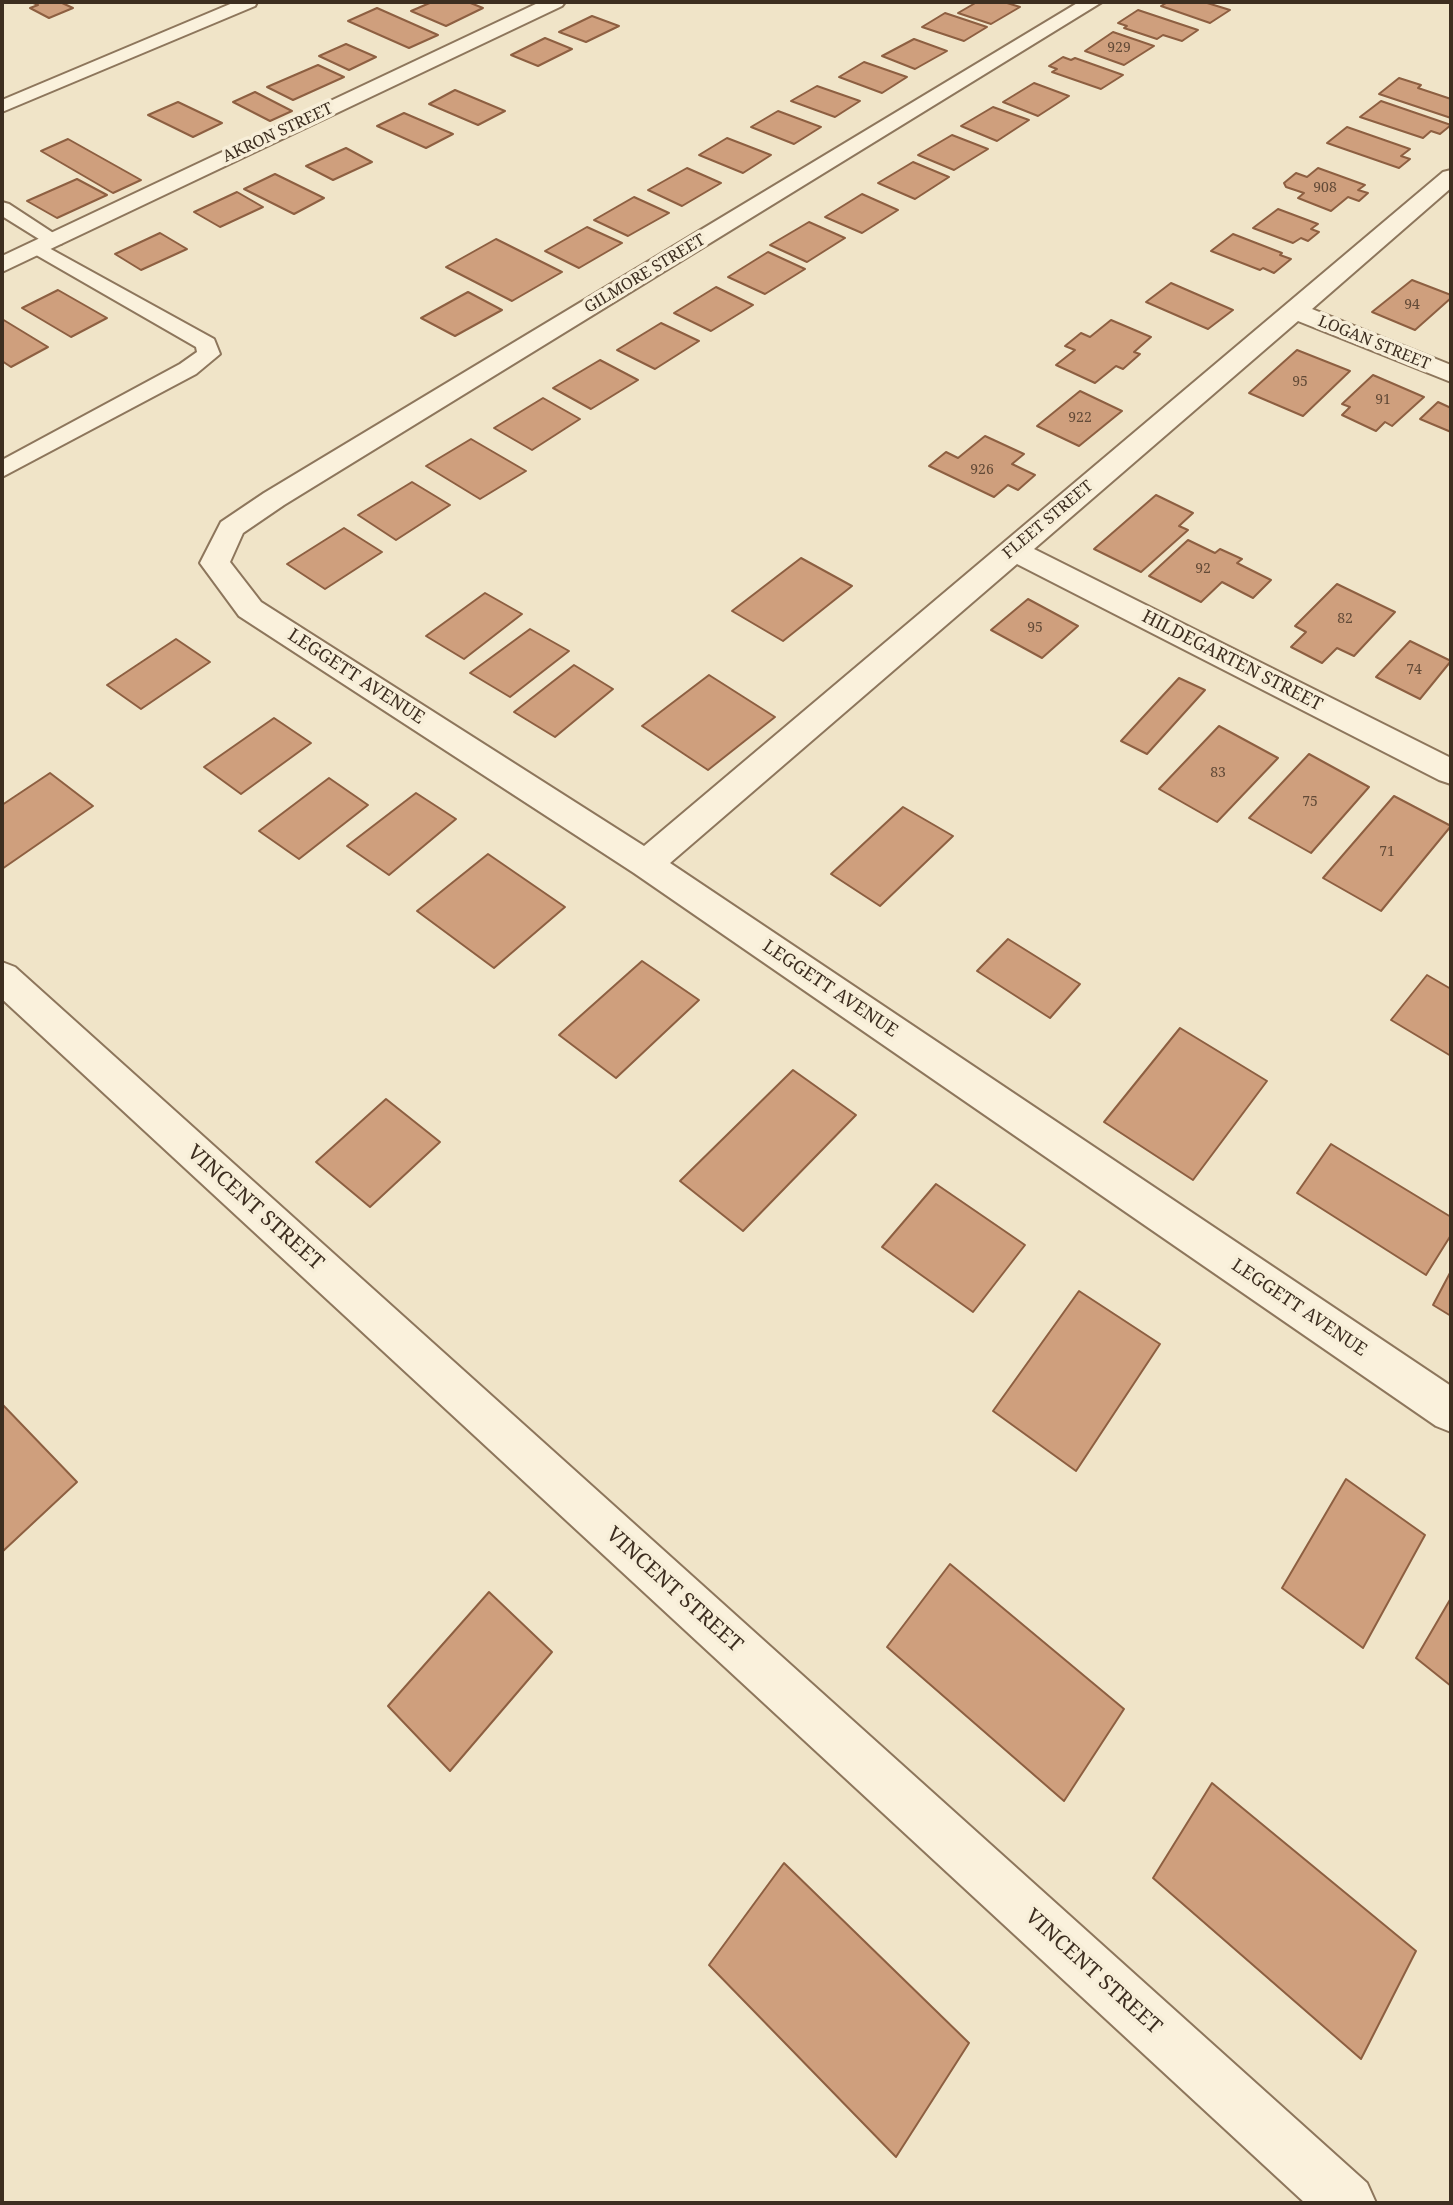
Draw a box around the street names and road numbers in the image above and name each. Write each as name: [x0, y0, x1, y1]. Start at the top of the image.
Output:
street label: AKRON STREET: [220, 99, 336, 167]
street label: GILMORE STREET: [581, 230, 709, 318]
street label: LOGAN STREET: [1315, 312, 1433, 374]
street label: FLEET STREET: [999, 477, 1097, 563]
street label: HILDEGARTEN STREET: [1138, 606, 1326, 716]
street label: LEGGETT AVENUE: [284, 625, 428, 729]
street label: LEGGETT AVENUE: [758, 936, 902, 1042]
street label: VINCENT STREET: [182, 1140, 328, 1276]
street label: LEGGETT AVENUE: [1227, 1255, 1371, 1361]
street label: VINCENT STREET: [601, 1522, 747, 1658]
street label: VINCENT STREET: [1020, 1904, 1166, 2040]

